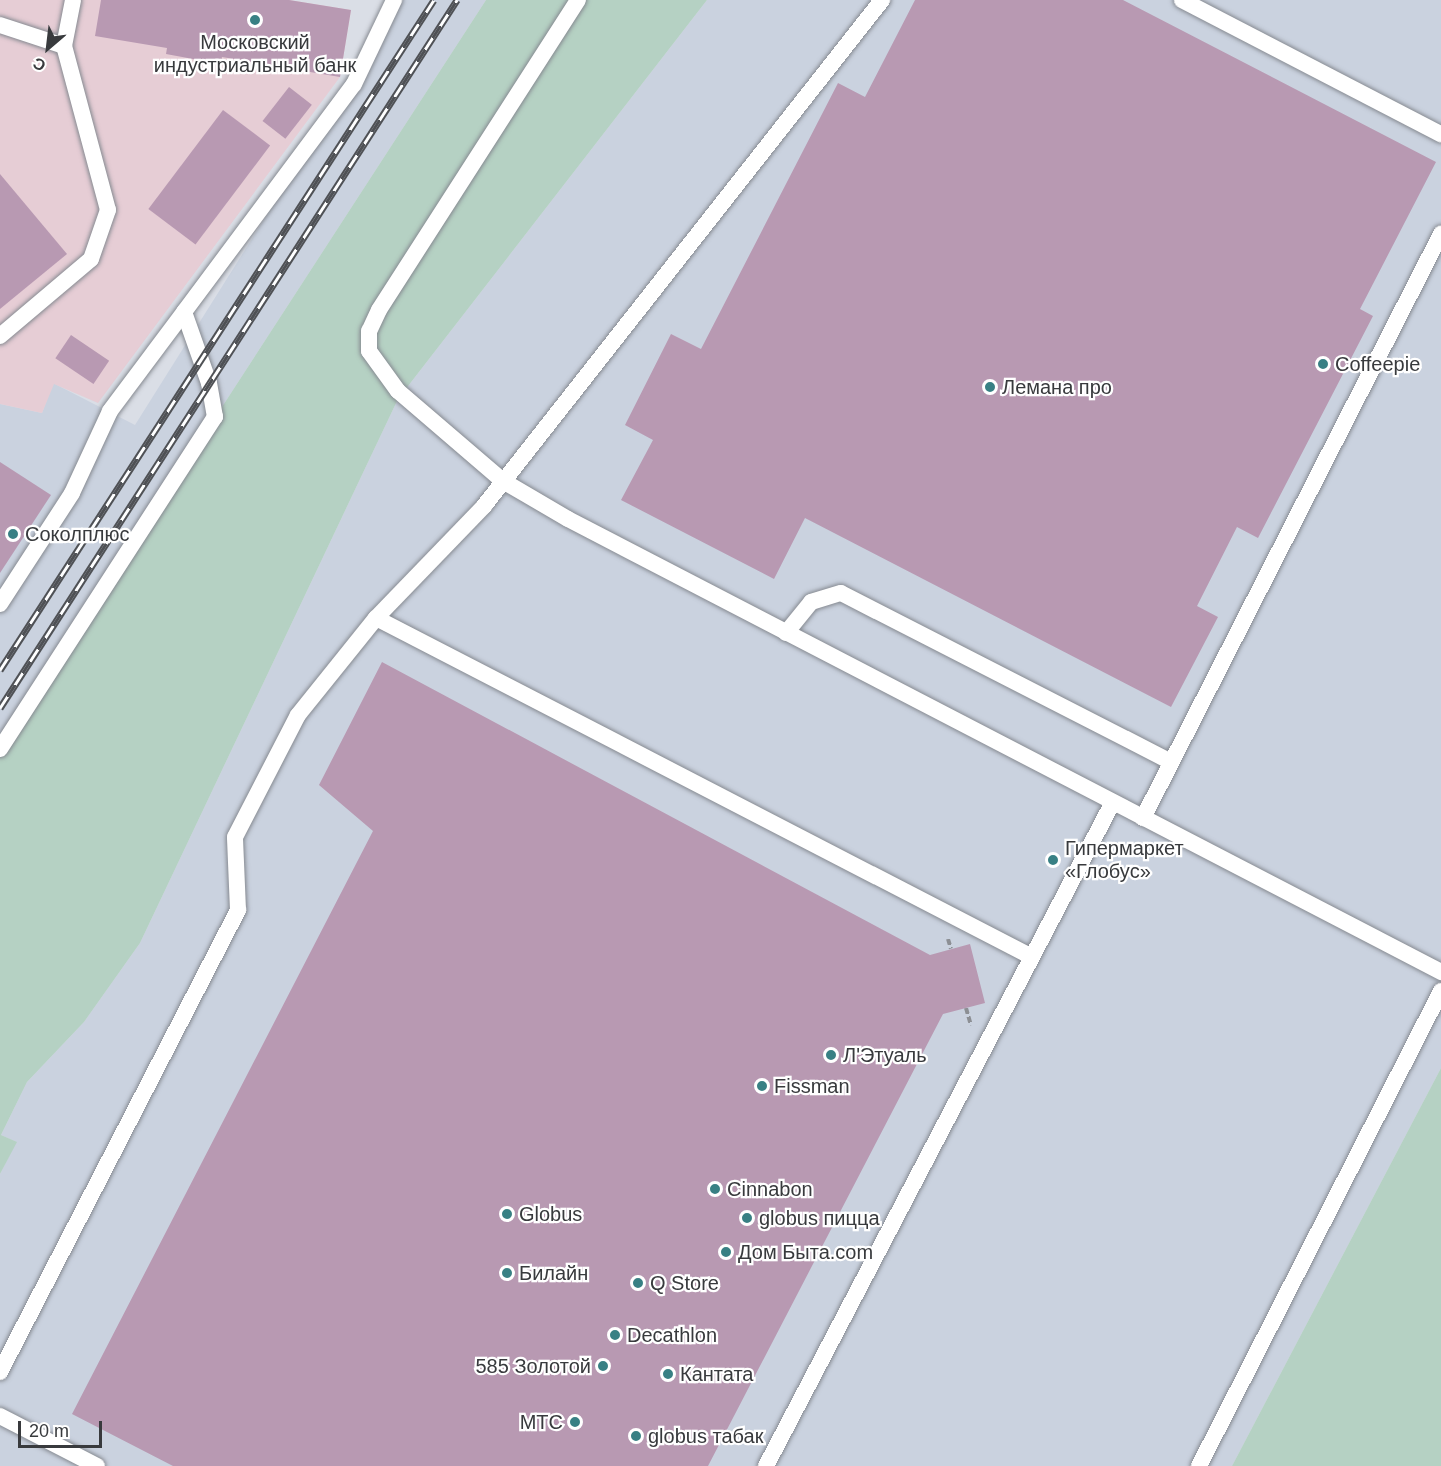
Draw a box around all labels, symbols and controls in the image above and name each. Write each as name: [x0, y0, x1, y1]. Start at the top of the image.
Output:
marker: Московский индустриальный банк: [248, 13, 262, 27]
north arrow: [18, 18, 78, 78]
place label: Московский индустриальный банк: [154, 30, 356, 77]
text: С: [30, 54, 48, 75]
place label: Coffeepie: [1335, 352, 1420, 376]
marker: Coffeepie: [1316, 357, 1330, 371]
place label: Лемана про: [1002, 375, 1112, 399]
marker: Лемана про: [983, 380, 997, 394]
place label: Соколплюс: [25, 522, 129, 546]
marker: Соколплюс: [6, 527, 20, 541]
place label: Гипермаркет «Глобус»: [1065, 837, 1184, 884]
marker: Гипермаркет «Глобус»: [1046, 853, 1060, 867]
place label: Л'Этуаль: [843, 1043, 927, 1067]
marker: Л'Этуаль: [824, 1048, 838, 1062]
place label: Fissman: [774, 1074, 850, 1098]
marker: Fissman: [755, 1079, 769, 1093]
place label: Cinnabon: [727, 1177, 813, 1201]
marker: Cinnabon: [708, 1182, 722, 1196]
place label: Globus: [519, 1202, 582, 1226]
place label: globus пицца: [759, 1206, 880, 1230]
marker: Globus: [500, 1207, 514, 1221]
marker: globus пицца: [740, 1211, 754, 1225]
place label: Дом Быта.com: [738, 1240, 873, 1264]
marker: Дом Быта.com: [719, 1245, 733, 1259]
place label: Билайн: [519, 1261, 588, 1285]
marker: Билайн: [500, 1266, 514, 1280]
place label: Q Store: [650, 1271, 719, 1295]
marker: Q Store: [631, 1276, 645, 1290]
place label: Deсathlon: [627, 1323, 717, 1347]
marker: Deсathlon: [608, 1328, 622, 1342]
place label: 585 Золотой: [476, 1354, 591, 1378]
marker: 585 Золотой: [596, 1359, 610, 1373]
place label: Кантата: [680, 1362, 753, 1386]
marker: Кантата: [661, 1367, 675, 1381]
scale bar: [21, 1409, 105, 1447]
place label: МТС: [520, 1410, 563, 1434]
marker: МТС: [568, 1415, 582, 1429]
text: 20 m: [29, 1421, 69, 1441]
place label: globus табак: [648, 1424, 763, 1448]
marker: globus табак: [629, 1429, 643, 1443]

